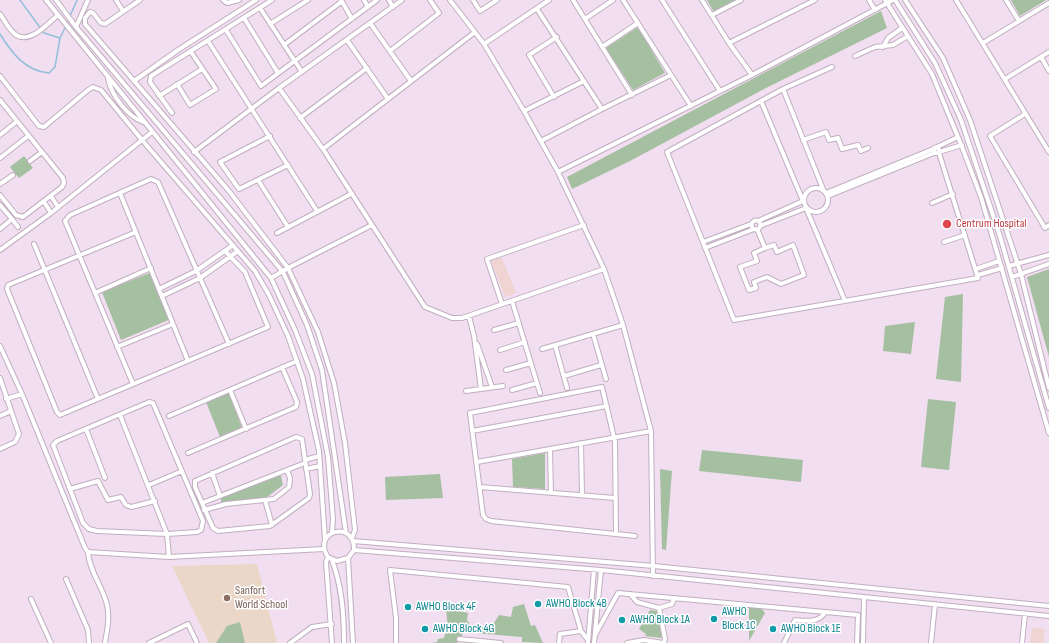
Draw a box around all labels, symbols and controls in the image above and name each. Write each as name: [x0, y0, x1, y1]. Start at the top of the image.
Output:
place label: Centrum Hospital: [956, 217, 1027, 231]
marker: Centrum Hospital: [941, 218, 953, 230]
place label: Sanfort World School: [235, 584, 287, 612]
marker: Sanfort World School: [222, 593, 232, 603]
place label: AWHO Block 4B: [546, 597, 607, 611]
marker: AWHO Block 4B: [533, 599, 543, 609]
place label: AWHO Block 4F: [416, 600, 476, 614]
marker: AWHO Block 4F: [403, 602, 413, 612]
place label: AWHO Block 1C: [722, 605, 756, 633]
place label: AWHO Block 1A: [630, 613, 690, 627]
marker: AWHO Block 1C: [709, 614, 719, 624]
marker: AWHO Block 1A: [617, 615, 627, 625]
place label: AWHO Block 4G: [433, 622, 494, 636]
place label: AWHO Block 1E: [781, 622, 841, 636]
marker: AWHO Block 4G: [420, 624, 430, 634]
marker: AWHO Block 1E: [768, 624, 778, 634]

